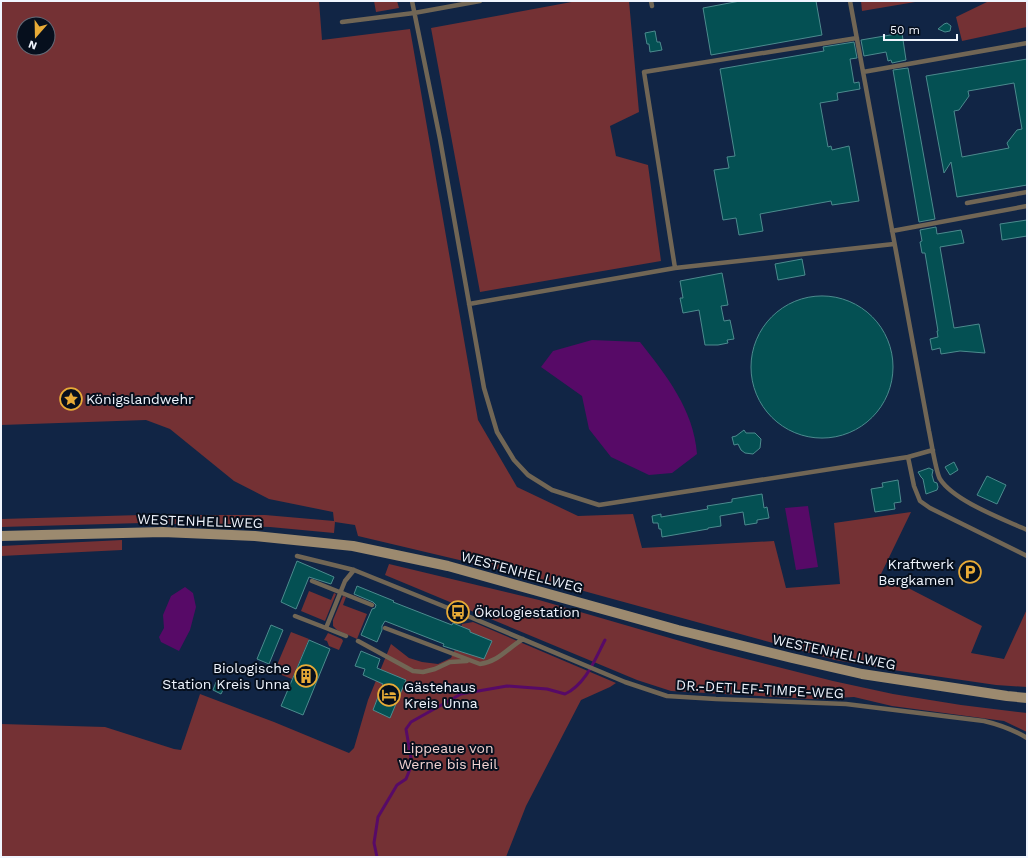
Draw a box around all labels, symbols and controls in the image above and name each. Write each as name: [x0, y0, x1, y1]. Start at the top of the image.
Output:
north arrow: [16, 16, 56, 56]
scale bar: [884, 16, 957, 42]
text: 50 m: [890, 23, 920, 37]
text: N: [27, 37, 39, 52]
place icon: Königslandwehr: [58, 386, 84, 412]
place label: Königslandwehr: [86, 391, 194, 407]
street label: WESTENHELLWEG: [137, 511, 263, 531]
street label: WESTENHELLWEG: [459, 548, 585, 596]
place label: Kraftwerk Bergkamen: [878, 556, 954, 588]
parking icon: Kraftwerk Bergkamen: [957, 559, 983, 585]
bus stop icon: Ökologiestation: [445, 599, 471, 625]
place label: Ökologiestation: [474, 604, 580, 620]
street label: WESTENHELLWEG: [771, 631, 897, 673]
place label: Biologische Station Kreis Unna: [162, 660, 290, 692]
building icon: Biologische Station Kreis Unna: [293, 663, 319, 689]
street label: DR.-DETLEF-TIMPE-WEG: [676, 677, 844, 701]
place label: Gästehaus Kreis Unna: [404, 679, 478, 711]
hotel icon: Gästehaus Kreis Unna: [376, 682, 402, 708]
park label: Lippeaue von Werne bis Heil: [398, 740, 498, 772]

